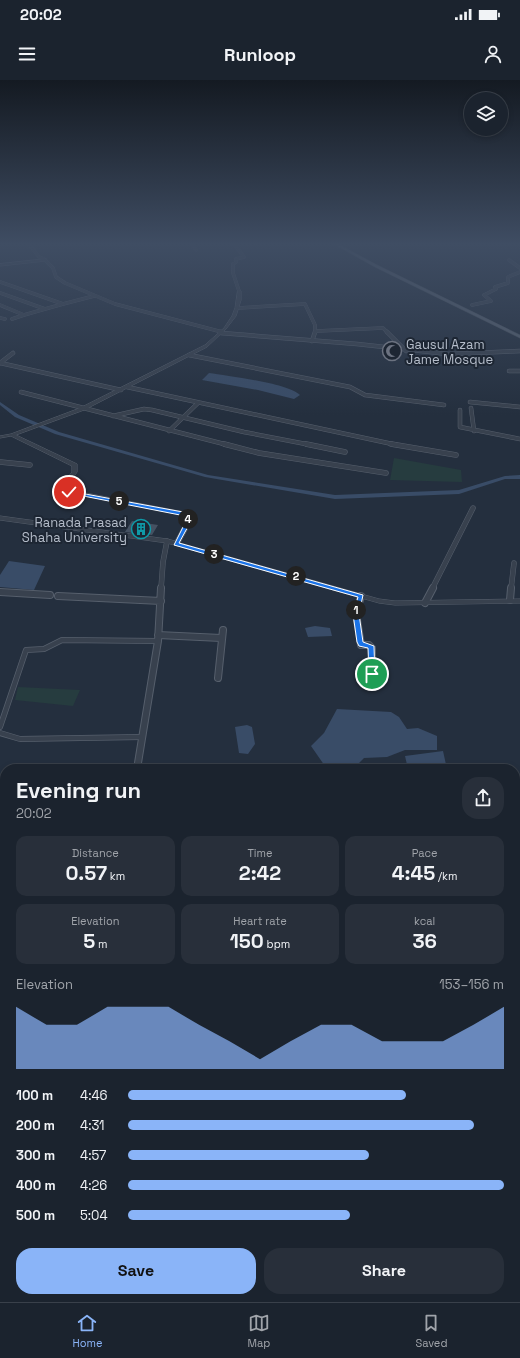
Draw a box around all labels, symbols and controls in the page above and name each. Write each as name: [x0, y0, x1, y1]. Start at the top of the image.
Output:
text: 20:02: [20, 5, 62, 24]
icon: menu: [16, 43, 38, 65]
text: Runloop: [224, 43, 296, 66]
icon: person: [482, 43, 504, 65]
map controls: [464, 92, 508, 136]
button: layers: [464, 92, 508, 136]
place label: Gausul Azam Jame Mosque: [406, 336, 493, 368]
mosque icon: Gausul Azam Jame Mosque: [381, 340, 403, 362]
pin: [52, 475, 86, 509]
icon: check: [58, 481, 80, 503]
pin: 5: [109, 491, 129, 511]
text: 5: [116, 494, 122, 508]
pin: 4: [178, 509, 198, 529]
text: 4: [185, 512, 192, 526]
place label: Ranada Prasad Shaha University: [22, 514, 127, 546]
building icon: Ranada Prasad Shaha University: [130, 518, 152, 540]
pin: 3: [204, 544, 224, 564]
text: 3: [211, 547, 217, 561]
pin: 2: [286, 566, 306, 586]
text: 2: [293, 569, 299, 583]
pin: 1: [346, 600, 366, 620]
text: 1: [354, 603, 358, 617]
pin: [355, 657, 389, 691]
icon: arrive: [361, 663, 383, 685]
text: Evening run: [16, 776, 141, 804]
button: share: [462, 777, 504, 819]
text: 20:02: [16, 805, 52, 822]
text: Distance: [72, 846, 119, 860]
text: Time: [247, 846, 273, 860]
text: Pace: [412, 846, 438, 860]
text: 0.57: [65, 860, 107, 886]
text: 2:42: [239, 860, 281, 886]
text: 4:45: [392, 860, 435, 886]
text: km: [107, 869, 125, 883]
text: /km: [435, 869, 458, 883]
text: Elevation: [71, 914, 119, 928]
text: Heart rate: [233, 914, 287, 928]
text: kcal: [414, 914, 435, 928]
text: 5: [83, 928, 95, 954]
text: 150: [230, 928, 264, 954]
text: 36: [412, 928, 437, 954]
text: m: [95, 937, 107, 951]
text: bpm: [264, 937, 290, 951]
text: Elevation: [16, 976, 73, 993]
text: 153–156 m: [439, 976, 504, 993]
text: 100 m: [16, 1087, 53, 1104]
text: 4:46: [80, 1087, 108, 1104]
text: 200 m: [16, 1117, 55, 1134]
text: 4:31: [80, 1117, 105, 1134]
text: 300 m: [16, 1147, 55, 1164]
text: 4:57: [80, 1147, 106, 1164]
text: 400 m: [16, 1177, 56, 1194]
text: 4:26: [80, 1177, 107, 1194]
text: 500 m: [16, 1207, 55, 1224]
text: 5:04: [80, 1207, 108, 1224]
button: Save: [16, 1248, 256, 1294]
button: Share: [264, 1248, 504, 1294]
tab: Home: [72, 1312, 102, 1350]
tab: Map: [247, 1312, 270, 1350]
tab: Saved: [415, 1312, 447, 1350]

